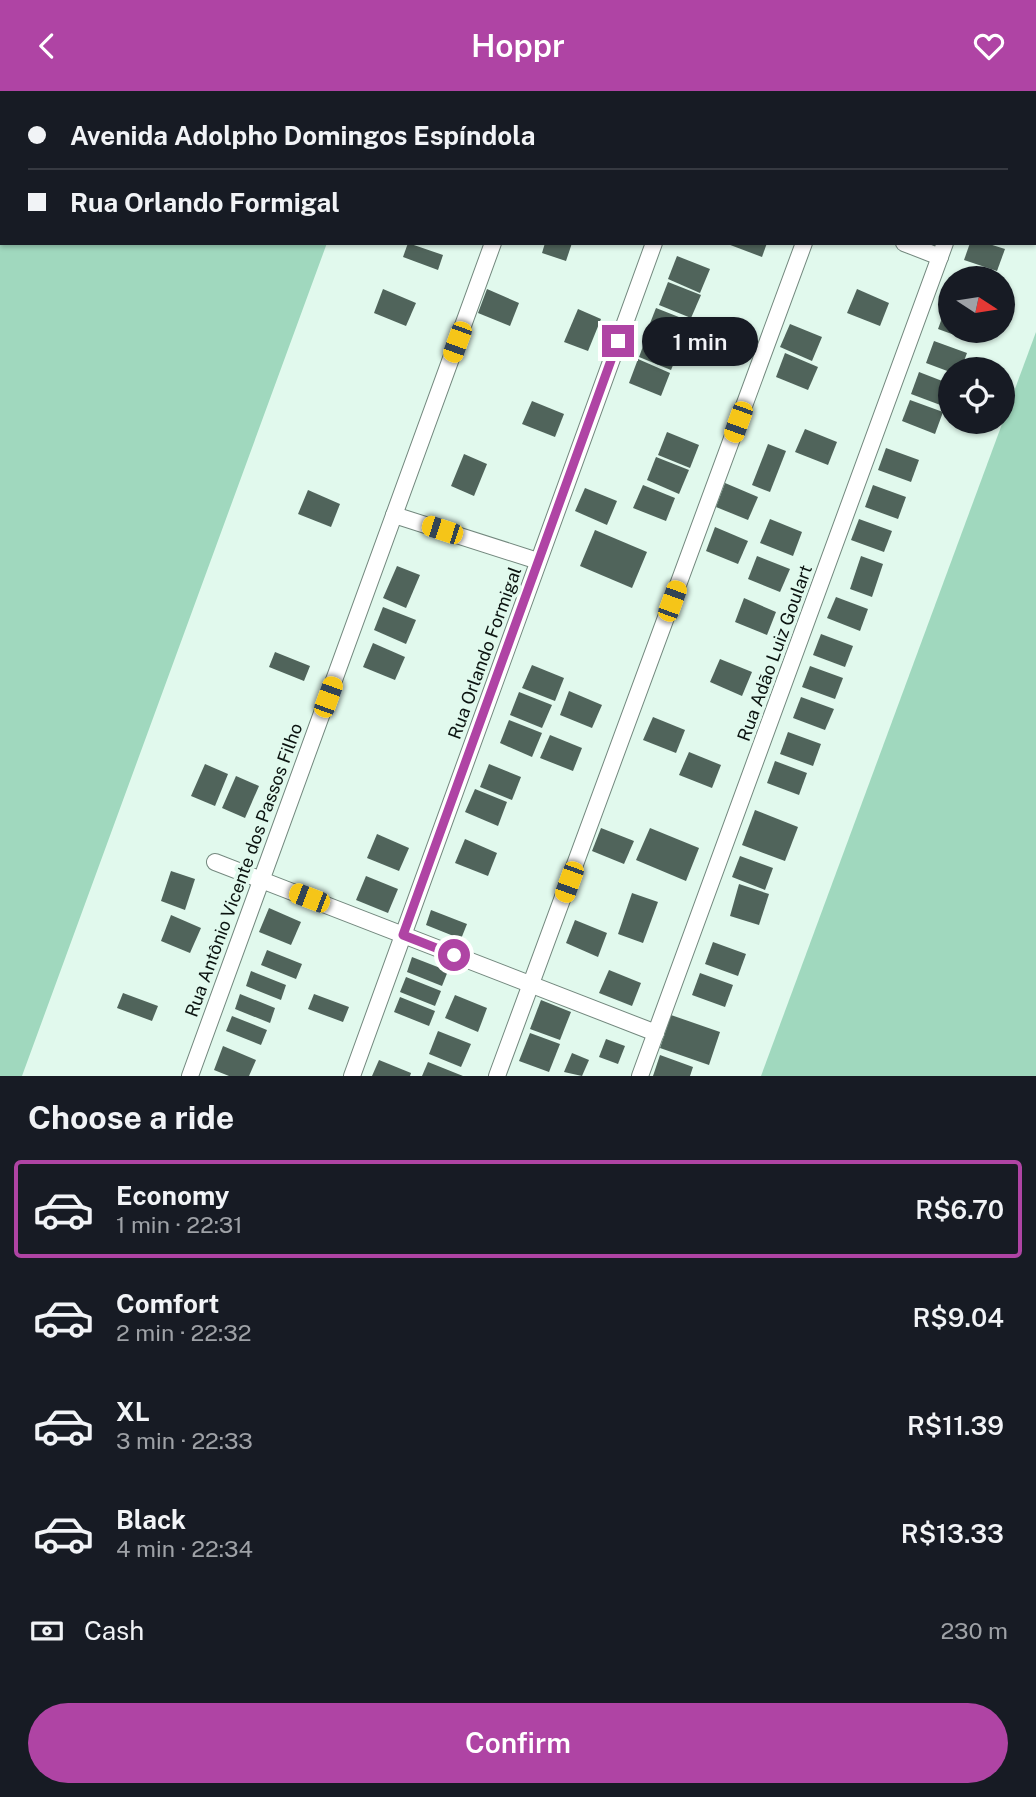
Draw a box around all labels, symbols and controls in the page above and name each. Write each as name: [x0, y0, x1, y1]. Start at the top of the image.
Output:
icon: back: [28, 27, 66, 65]
text: Hoppr: [471, 27, 565, 64]
icon: heart: [970, 27, 1008, 65]
text: Avenida Adolpho Domingos Espíndola: [70, 120, 535, 151]
text: Rua Orlando Formigal: [70, 187, 340, 218]
north arrow: [938, 266, 1015, 343]
map controls: [938, 266, 1015, 434]
callout: 1 min: [642, 317, 758, 365]
car: [440, 319, 475, 365]
route end: [602, 325, 634, 357]
text: 1 min: [673, 328, 727, 355]
button: locate: [938, 357, 1015, 434]
car: [721, 399, 756, 445]
car: [419, 514, 466, 546]
street label: Rua Adão Luiz Goulart: [733, 562, 816, 744]
street label: Rua Orlando Formigal: [444, 564, 525, 742]
car: [655, 578, 690, 624]
car: [311, 674, 346, 720]
street label: Rua Antônio Vicente dos Passos Filho: [180, 720, 307, 1020]
car: [552, 859, 587, 905]
car: [286, 881, 333, 915]
route start: [438, 939, 470, 971]
text: Choose a ride: [28, 1099, 234, 1136]
icon: car: [32, 1178, 95, 1241]
text: Economy: [116, 1180, 229, 1211]
text: R$6.70: [915, 1194, 1004, 1225]
text: 1 min · 22:31: [116, 1211, 243, 1238]
icon: car: [32, 1286, 95, 1349]
text: Comfort: [116, 1288, 219, 1319]
text: R$9.04: [912, 1302, 1004, 1333]
text: 2 min · 22:32: [116, 1319, 251, 1346]
icon: car: [32, 1394, 95, 1457]
text: XL: [116, 1396, 150, 1427]
text: R$11.39: [907, 1410, 1004, 1441]
text: 3 min · 22:33: [116, 1427, 253, 1454]
icon: car: [32, 1502, 95, 1565]
text: Black: [116, 1504, 186, 1535]
text: R$13.33: [901, 1518, 1004, 1549]
text: 4 min · 22:34: [116, 1535, 253, 1562]
icon: cash: [28, 1612, 66, 1650]
text: Cash: [84, 1615, 144, 1646]
text: 230 m: [940, 1617, 1008, 1644]
button: Confirm: [28, 1703, 1008, 1783]

